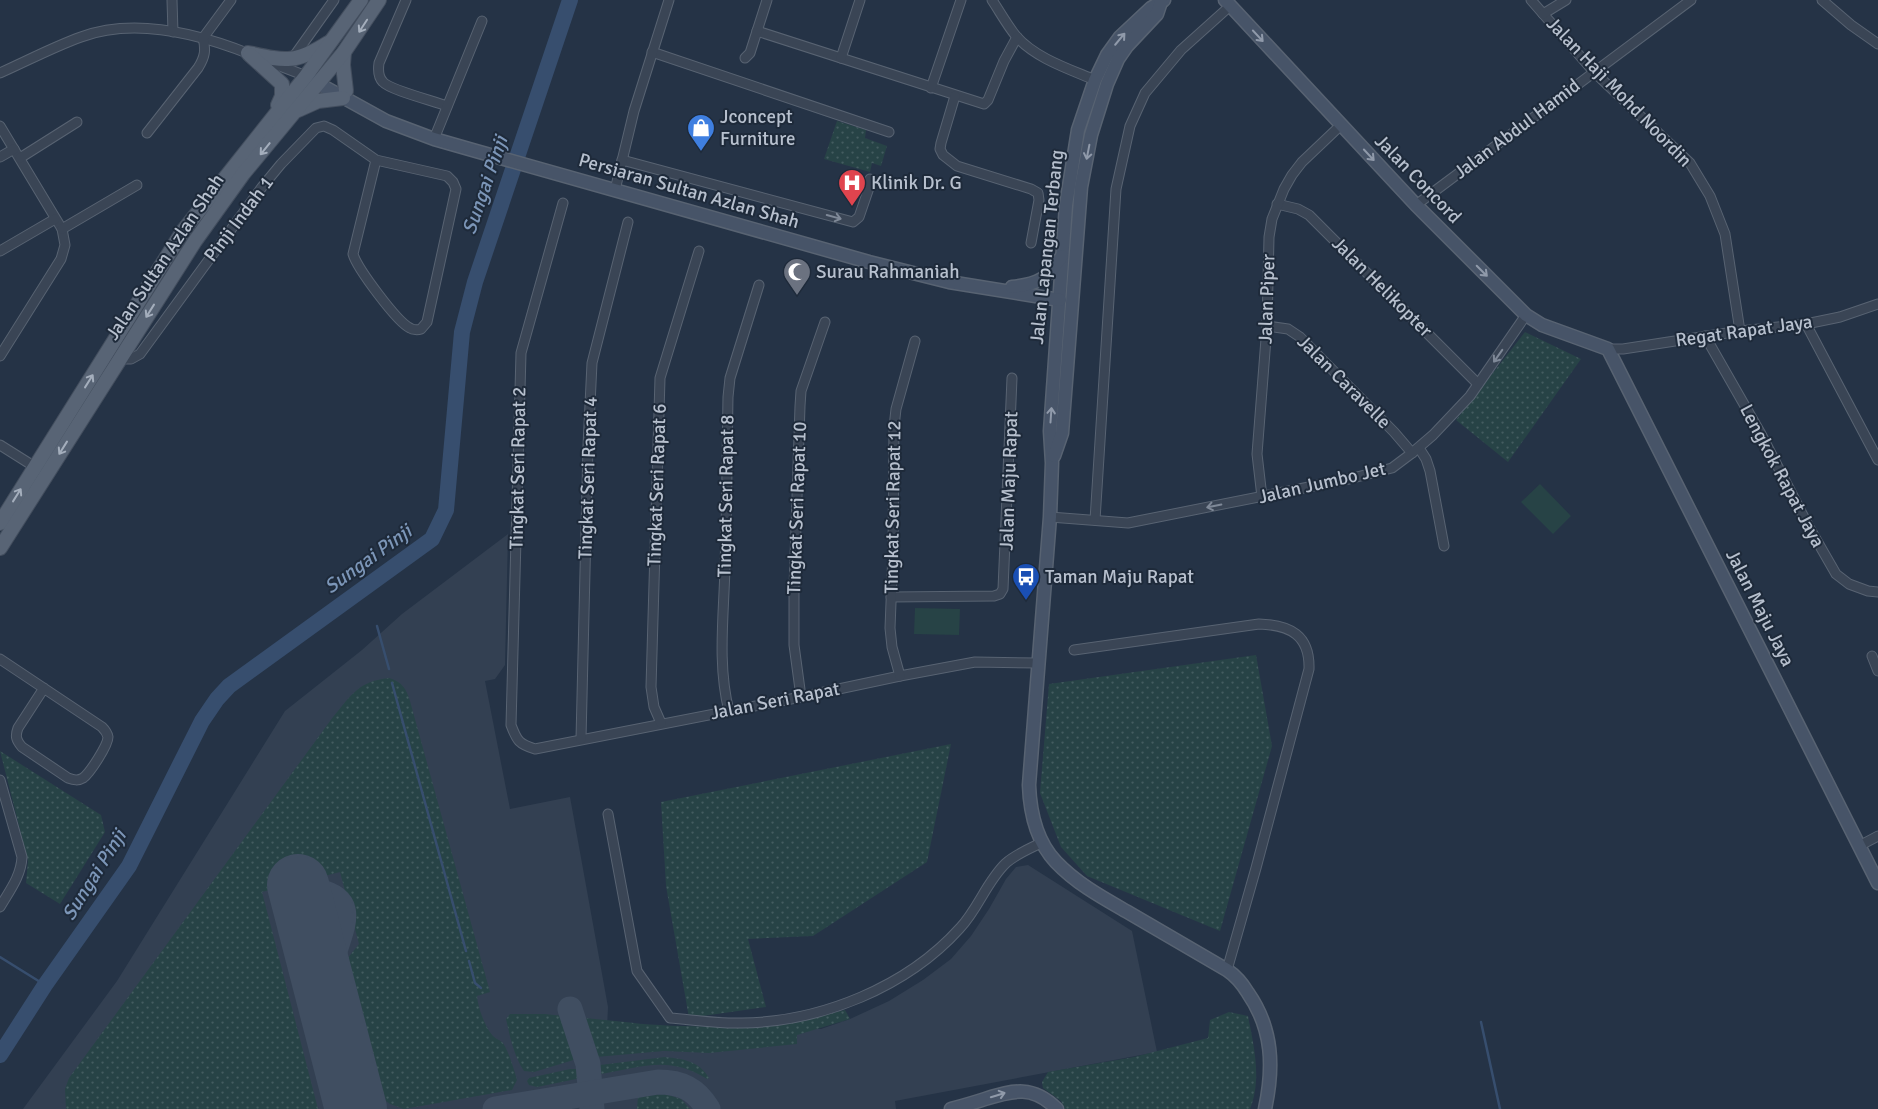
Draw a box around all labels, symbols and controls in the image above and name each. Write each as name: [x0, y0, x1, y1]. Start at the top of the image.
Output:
street label: Jalan Haji Mohd Noordin: [1541, 12, 1697, 172]
one-way arrow: [357, 19, 367, 33]
one-way arrow: [1252, 29, 1264, 42]
one-way arrow: [1114, 32, 1126, 45]
street label: Jalan Abdul Hamid: [1449, 74, 1585, 184]
place label: Jconcept Furniture: [720, 105, 795, 151]
shop icon: Jconcept Furniture: [686, 113, 716, 152]
street label: Jalan Concord: [1370, 129, 1466, 229]
water label: Sungai Pinji: [457, 131, 514, 237]
one-way arrow: [259, 142, 270, 155]
one-way arrow: [1082, 144, 1092, 160]
street label: Persiaran Sultan Azlan Shah: [576, 148, 802, 234]
one-way arrow: [1363, 148, 1375, 161]
street label: Jalan Lapangan Terbang: [1025, 149, 1069, 345]
hospital icon: Klinik Dr. G: [837, 168, 867, 207]
street label: Jalan Sultan Azlan Shah: [100, 169, 230, 345]
street label: Pinji Indah 1: [199, 171, 279, 267]
place label: Klinik Dr. G: [871, 171, 962, 195]
one-way arrow: [826, 213, 842, 223]
street label: Jalan Helikopter: [1327, 232, 1437, 342]
street label: Jalan Piper: [1253, 254, 1281, 344]
mosque icon: Surau Rahmaniah: [782, 257, 812, 296]
place label: Surau Rahmaniah: [816, 260, 960, 284]
one-way arrow: [1476, 265, 1488, 278]
one-way arrow: [145, 304, 155, 318]
street label: Regat Rapat Jaya: [1674, 310, 1814, 352]
street label: Jalan Caravelle: [1292, 330, 1396, 434]
one-way arrow: [1493, 348, 1503, 362]
one-way arrow: [84, 375, 94, 389]
street label: Tingkat Seri Rapat 2: [505, 386, 531, 550]
street label: Tingkat Seri Rapat 4: [573, 396, 603, 560]
street label: Lengkok Rapat Jaya: [1734, 400, 1830, 552]
street label: Tingkat Seri Rapat 6: [642, 403, 672, 567]
one-way arrow: [1047, 407, 1056, 423]
street label: Jalan Maju Rapat: [995, 411, 1023, 551]
street label: Tingkat Seri Rapat 8: [713, 414, 739, 578]
street label: Tingkat Seri Rapat 12: [879, 420, 907, 594]
street label: Tingkat Seri Rapat 10: [782, 421, 812, 595]
one-way arrow: [57, 441, 67, 455]
street label: Jalan Jumbo Jet: [1256, 457, 1388, 509]
one-way arrow: [12, 488, 23, 502]
one-way arrow: [1206, 502, 1222, 511]
water label: Sungai Pinji: [319, 518, 418, 599]
street label: Jalan Maju Jaya: [1720, 546, 1800, 670]
bus stop icon: Taman Maju Rapat: [1011, 562, 1041, 601]
place label: Taman Maju Rapat: [1045, 565, 1194, 589]
street label: Jalan Seri Rapat: [708, 677, 842, 725]
water label: Sungai Pinji: [56, 824, 133, 925]
one-way arrow: [989, 1090, 1005, 1100]

